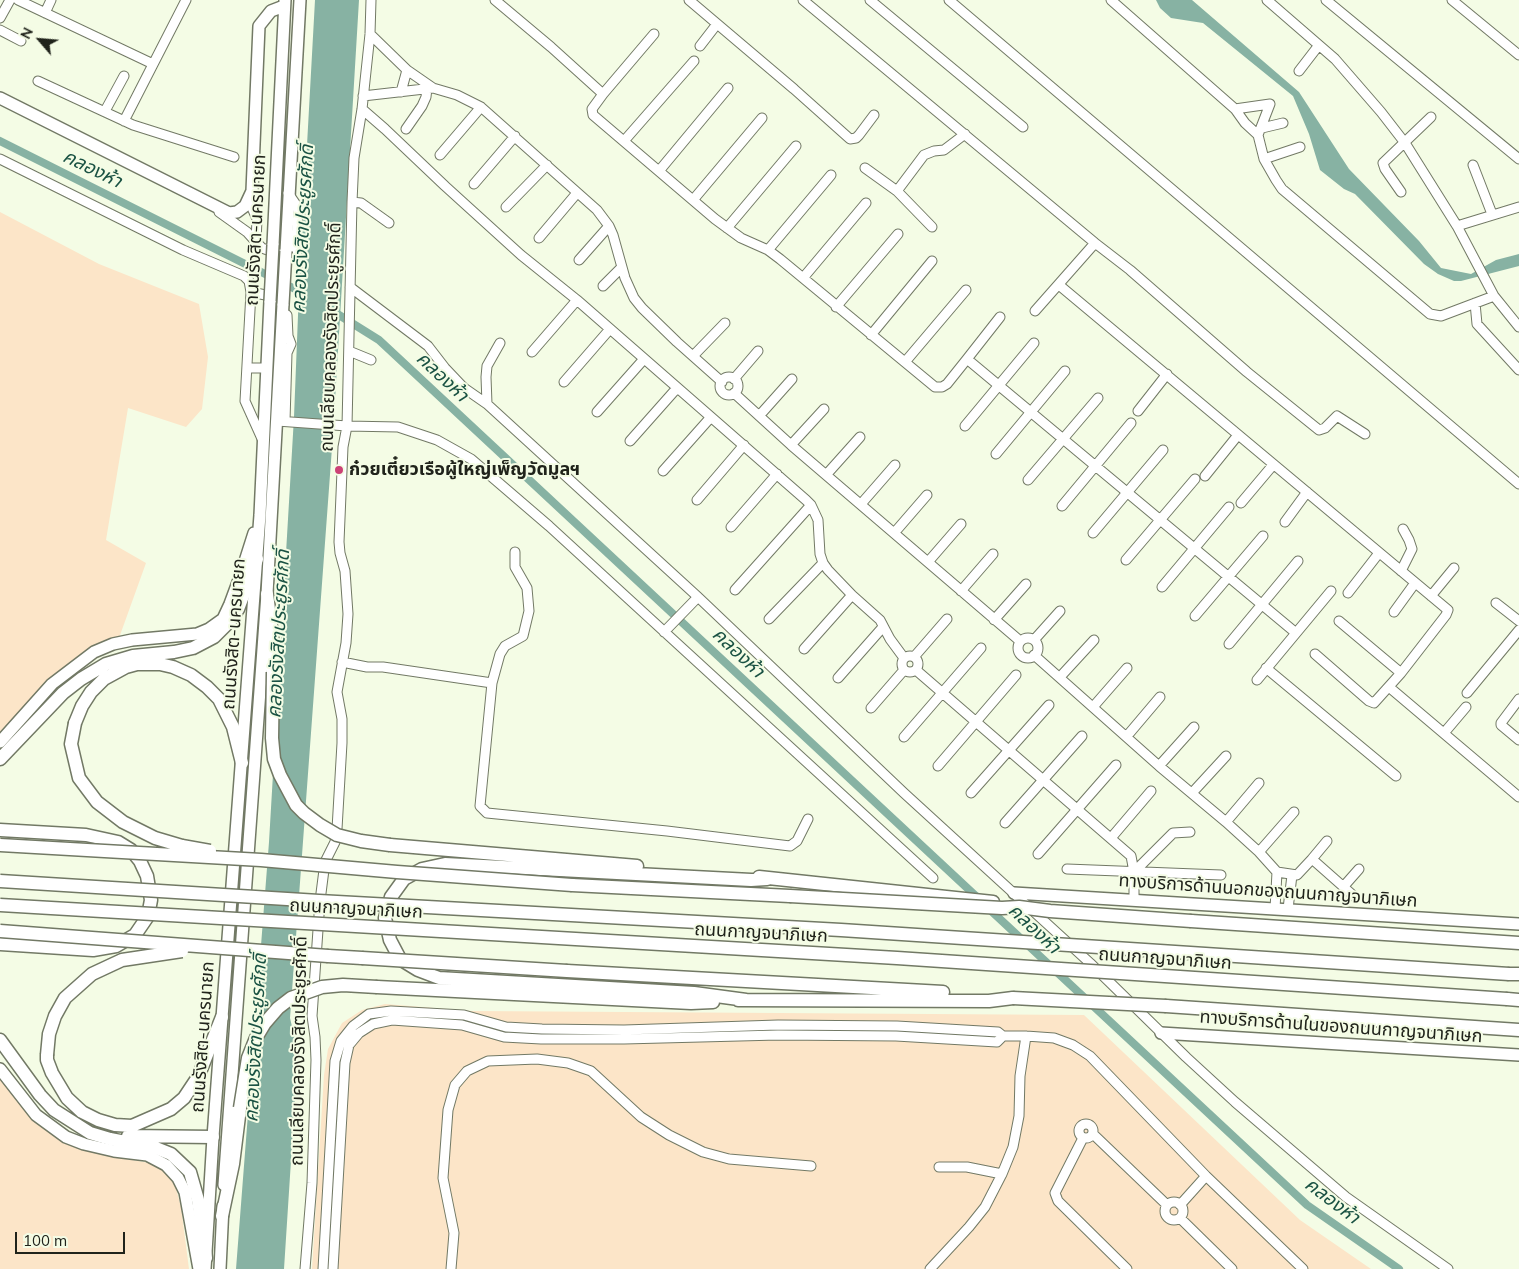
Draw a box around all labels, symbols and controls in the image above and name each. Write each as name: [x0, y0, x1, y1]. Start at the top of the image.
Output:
north arrow: [15, 15, 65, 65]
text: N: [16, 24, 37, 42]
water label: คลองรังสิตประยูรศักดิ์: [287, 144, 319, 314]
water label: คลองห้า: [59, 145, 125, 193]
street label: ถนนรังสิต-นครนายก: [241, 154, 271, 306]
street label: ถนนเลียบคลองรังสิตประยูรศักดิ์: [316, 222, 346, 452]
water label: คลองห้า: [411, 347, 473, 407]
place label: ก๋วยเตี๋ยวเรือผู้ใหญ่เพ็ญวัดมูลฯ: [349, 459, 580, 481]
marker: ก๋วยเตี๋ยวเรือผู้ใหญ่เพ็ญวัดมูลฯ: [333, 464, 345, 476]
water label: คลองรังสิตประยูรศักดิ์: [263, 549, 295, 719]
street label: ถนนรังสิต-นครนายก: [218, 558, 250, 710]
water label: คลองห้า: [707, 623, 769, 683]
street label: ทางบริการด้านนอกของถนนกาญจนาภิเษก: [1118, 870, 1418, 912]
street label: ถนนกาญจนาภิเษก: [289, 895, 423, 923]
water label: คลองห้า: [1003, 899, 1065, 959]
street label: ถนนกาญจนาภิเษก: [694, 919, 828, 947]
street label: ถนนเลียบคลองรังสิตประยูรศักดิ์: [286, 936, 312, 1166]
street label: ถนนกาญจนาภิเษก: [1098, 944, 1232, 974]
water label: คลองรังสิตประยูรศักดิ์: [240, 953, 272, 1123]
street label: ถนนรังสิต-นครนายก: [187, 961, 219, 1113]
street label: ทางบริการด้านในของถนนกาญจนาภิเษก: [1199, 1006, 1483, 1048]
water label: คลองห้า: [1300, 1173, 1364, 1229]
scale bar: [18, 1222, 128, 1254]
text: 100 m: [23, 1231, 67, 1250]

